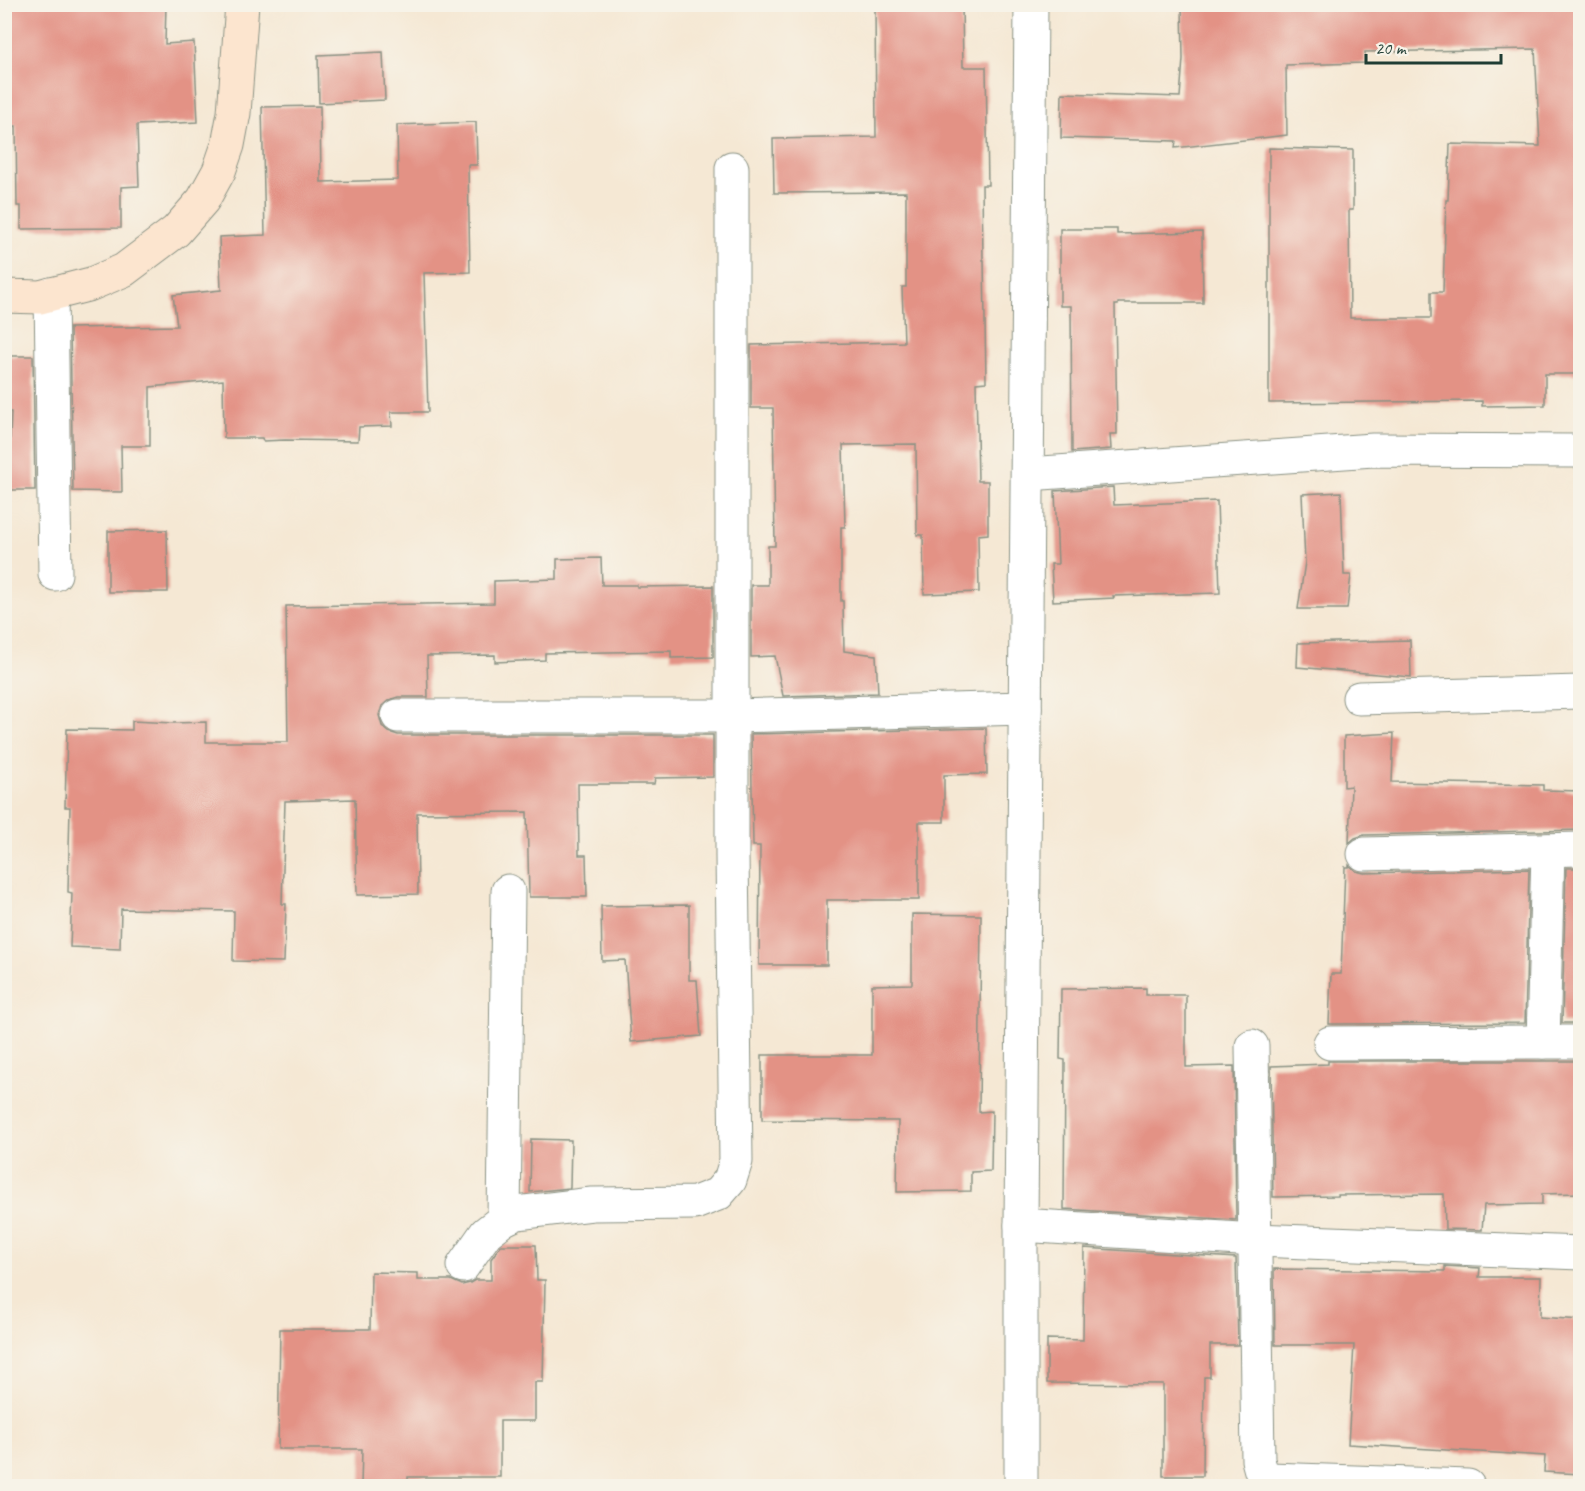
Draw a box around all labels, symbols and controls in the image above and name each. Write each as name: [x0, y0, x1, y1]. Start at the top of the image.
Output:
scale bar: [1366, 27, 1501, 65]
text: 20 m: [1375, 37, 1408, 59]

